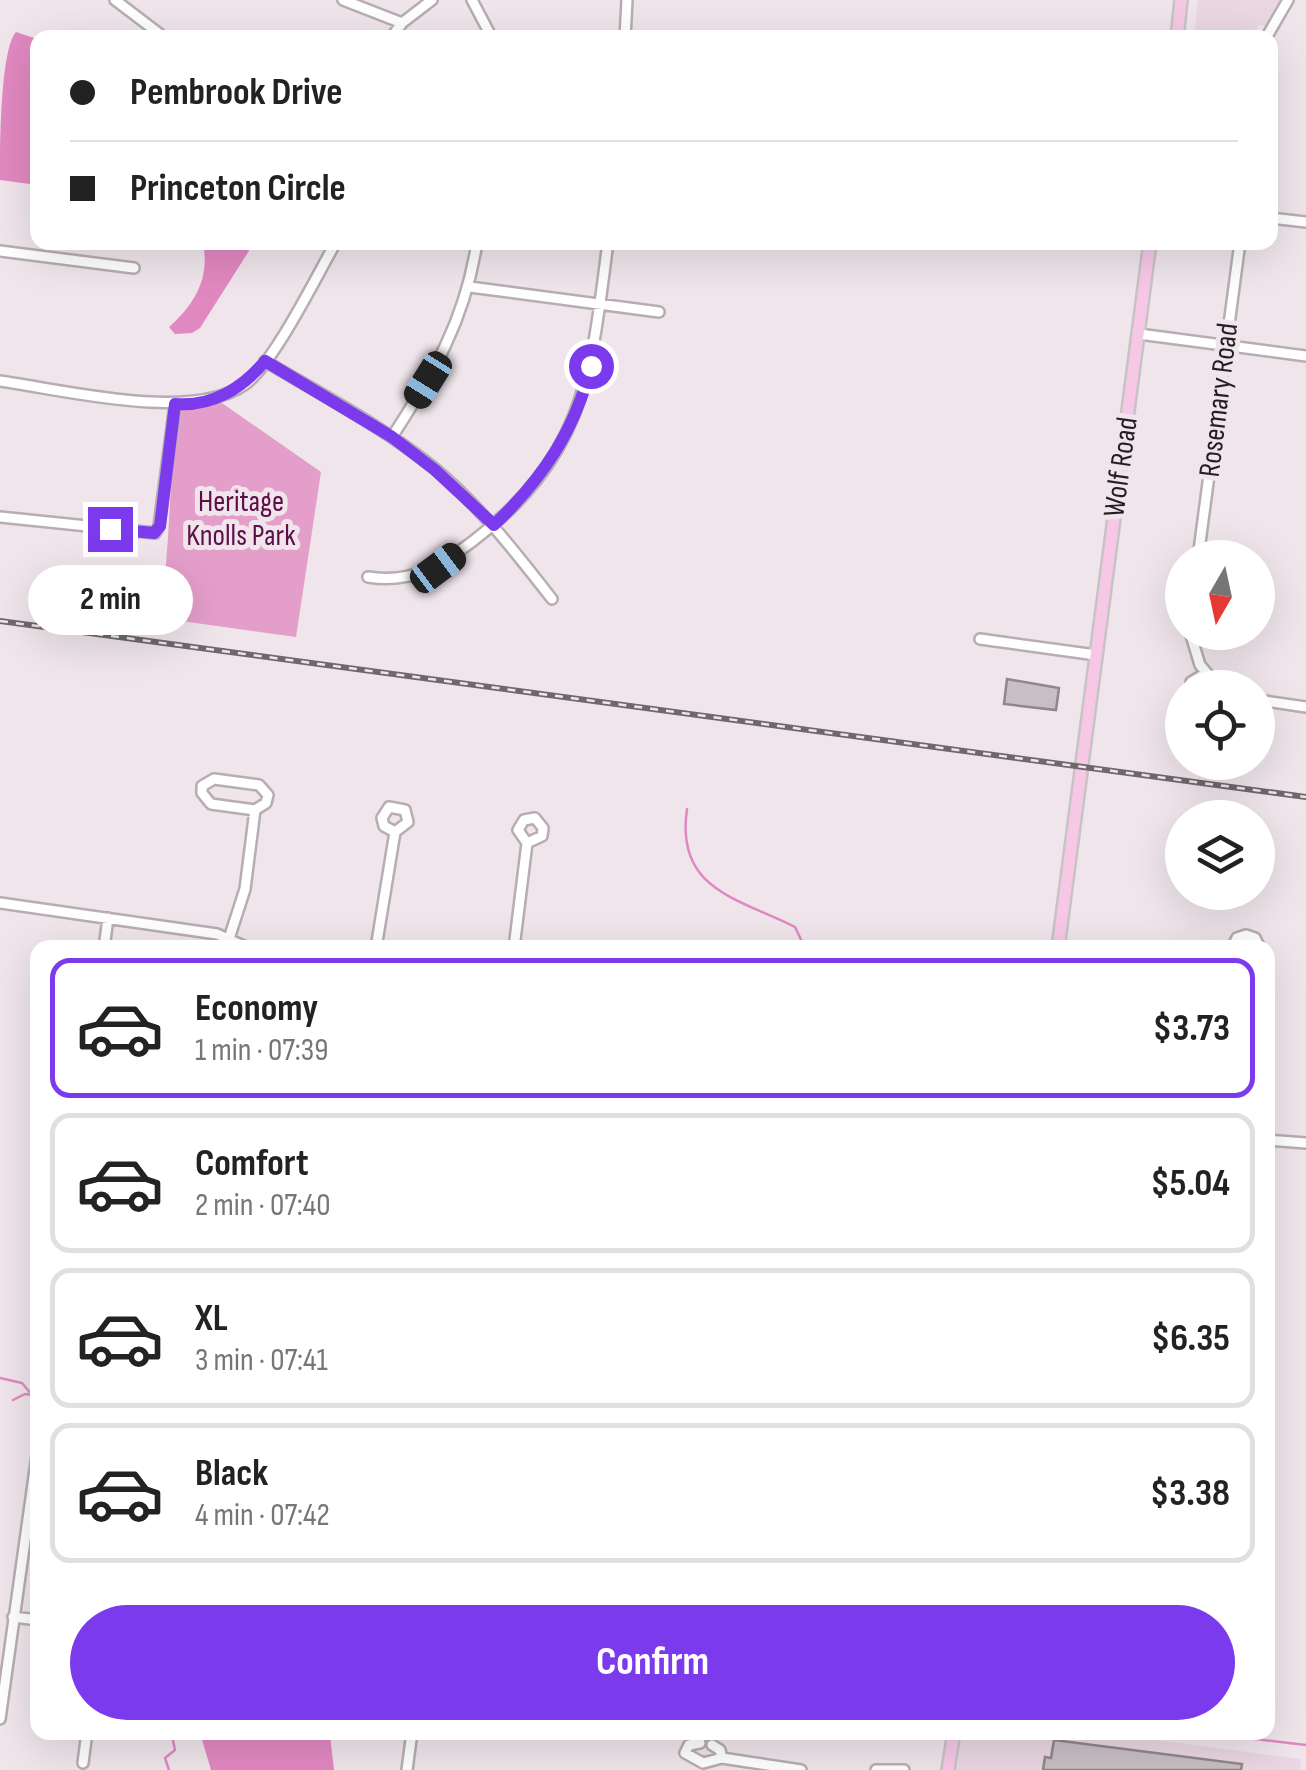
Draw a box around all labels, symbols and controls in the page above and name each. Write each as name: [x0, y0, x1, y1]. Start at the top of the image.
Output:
text: Pembrook Drive: [130, 70, 342, 115]
text: Princeton Circle: [130, 166, 346, 211]
street label: Rosemary Road: [1192, 321, 1246, 479]
route start: [569, 344, 614, 389]
car: [399, 347, 457, 413]
street label: Wolf Road: [1096, 415, 1146, 519]
park label: Heritage Knolls Park: [186, 484, 296, 554]
route end: [88, 507, 133, 552]
car: [405, 538, 471, 598]
north arrow: [1165, 540, 1275, 650]
map controls: [1165, 540, 1275, 910]
callout: 2 min: [28, 564, 192, 634]
text: 2 min: [80, 580, 141, 619]
button: locate: [1165, 670, 1275, 780]
button: layers: [1165, 800, 1275, 910]
icon: car: [75, 983, 165, 1073]
text: Economy: [195, 986, 318, 1031]
text: $3.73: [1153, 1006, 1230, 1051]
text: 1 min · 07:39: [195, 1031, 328, 1070]
icon: car: [75, 1138, 165, 1228]
text: Comfort: [195, 1141, 309, 1186]
text: $5.04: [1150, 1161, 1230, 1206]
text: 2 min · 07:40: [195, 1186, 331, 1225]
icon: car: [75, 1293, 165, 1383]
text: XL: [195, 1296, 228, 1341]
text: $6.35: [1151, 1316, 1230, 1361]
text: 3 min · 07:41: [195, 1341, 328, 1380]
icon: car: [75, 1448, 165, 1538]
text: Black: [195, 1451, 268, 1496]
text: $3.38: [1150, 1471, 1230, 1516]
text: 4 min · 07:42: [195, 1496, 330, 1535]
button: Confirm: [70, 1605, 1235, 1720]

